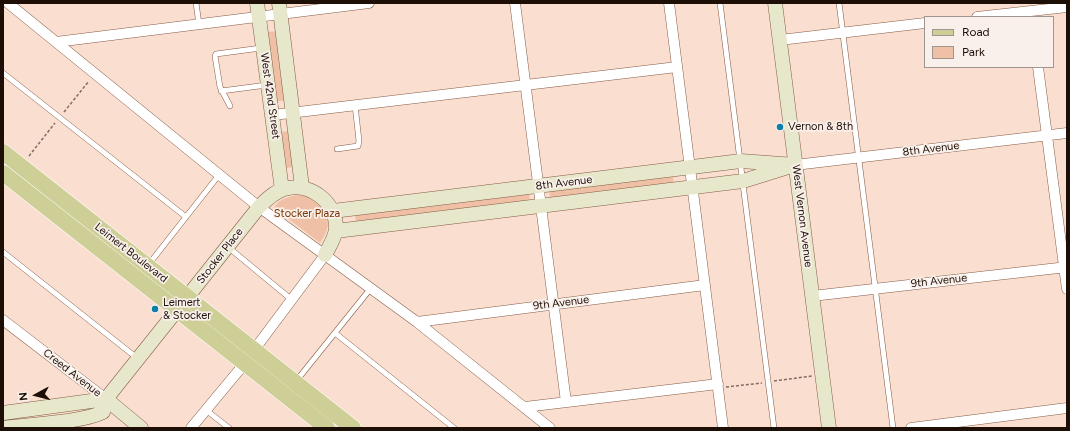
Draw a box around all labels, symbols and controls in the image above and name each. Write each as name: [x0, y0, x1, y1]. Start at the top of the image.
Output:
legend: [924, 16, 1054, 68]
text: Road: [962, 25, 990, 39]
text: Park: [962, 45, 985, 59]
street label: West 42nd Street: [257, 52, 283, 140]
place label: Vernon & 8th: [788, 120, 853, 134]
marker: Vernon & 8th: [775, 122, 785, 132]
street label: 8th Avenue: [902, 139, 960, 159]
street label: West Vernon Avenue: [789, 164, 815, 268]
street label: 8th Avenue: [535, 173, 593, 193]
park label: Stocker Plaza: [274, 207, 340, 221]
street label: Leimert Boulevard: [92, 220, 170, 286]
street label: Stocker Place: [194, 225, 246, 287]
street label: 9th Avenue: [910, 271, 968, 291]
street label: 9th Avenue: [532, 293, 590, 313]
place label: Leimert & Stocker: [163, 296, 211, 322]
marker: Leimert & Stocker: [150, 304, 160, 314]
street label: Creed Avenue: [40, 346, 104, 400]
north arrow: [16, 375, 56, 415]
text: N: [17, 392, 31, 402]

